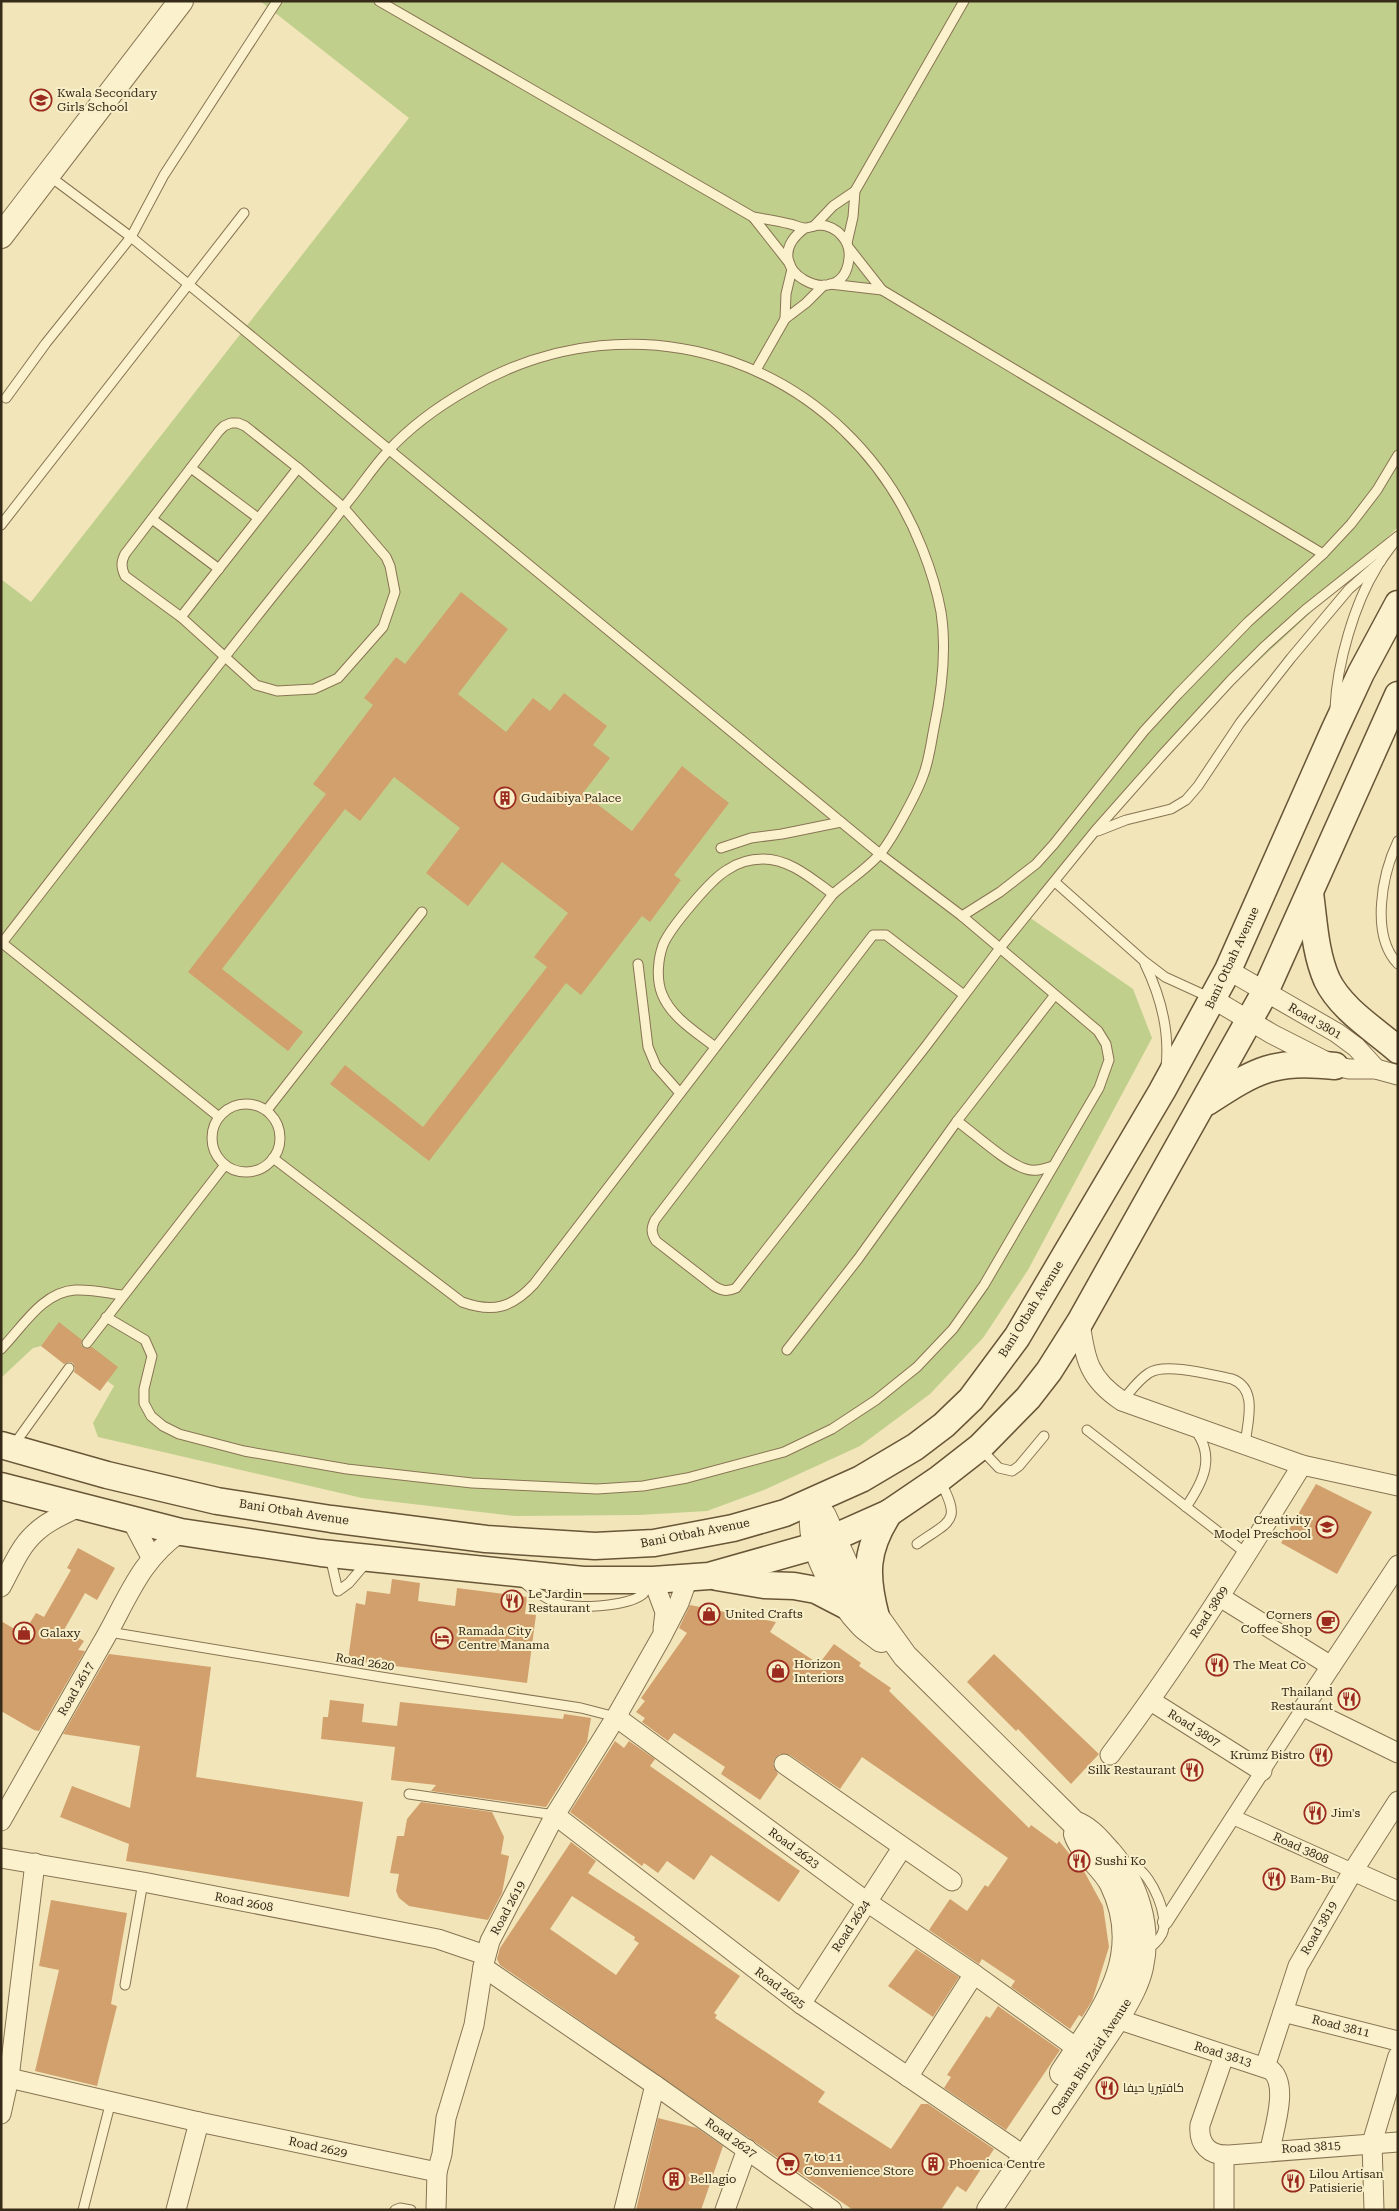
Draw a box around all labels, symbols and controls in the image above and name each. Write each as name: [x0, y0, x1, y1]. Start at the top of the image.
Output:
place label: Kwala Secondary Girls School: [57, 86, 158, 114]
school or university icon: Kwala Secondary Girls School: [29, 88, 53, 112]
building icon: Gudaibiya Palace: [493, 786, 517, 810]
place label: Gudaibiya Palace: [521, 791, 622, 805]
street label: Bani Otbah Avenue: [1202, 904, 1262, 1011]
street label: Road 3801: [1286, 1000, 1344, 1042]
street label: Bani Otbah Avenue: [996, 1258, 1067, 1360]
street label: Bani Otbah Avenue: [238, 1496, 350, 1528]
place label: Creativity Model Preschool: [1214, 1513, 1312, 1541]
street label: Bani Otbah Avenue: [639, 1515, 751, 1550]
school or university icon: Creativity Model Preschool: [1315, 1515, 1339, 1539]
street label: Road 3809: [1187, 1583, 1231, 1641]
place label: Le Jardin Restaurant: [528, 1587, 591, 1615]
restaurant icon: Le Jardin Restaurant: [500, 1589, 524, 1613]
shop icon: United Crafts: [697, 1602, 721, 1626]
place label: United Crafts: [725, 1607, 803, 1621]
place label: Corners Coffee Shop: [1241, 1608, 1312, 1636]
cafe icon: Corners Coffee Shop: [1316, 1610, 1340, 1634]
shop icon: Galaxy: [12, 1621, 36, 1645]
place label: Ramada City Centre Manama: [458, 1624, 550, 1652]
place label: Galaxy: [40, 1626, 82, 1640]
hotel icon: Ramada City Centre Manama: [430, 1626, 454, 1650]
street label: Road 2620: [335, 1650, 396, 1674]
restaurant icon: The Meat Co: [1205, 1653, 1229, 1677]
place label: Horizon Interiors: [794, 1657, 844, 1685]
place label: The Meat Co: [1233, 1658, 1306, 1672]
shop icon: Horizon Interiors: [766, 1659, 790, 1683]
street label: Road 2617: [55, 1660, 97, 1718]
place label: Thailand Restaurant: [1271, 1685, 1334, 1713]
restaurant icon: Thailand Restaurant: [1337, 1687, 1361, 1711]
street label: Road 3807: [1165, 1706, 1223, 1750]
restaurant icon: Krumz Bistro: [1309, 1743, 1333, 1767]
place label: Krumz Bistro: [1230, 1748, 1305, 1762]
restaurant icon: Silk Restaurant: [1180, 1758, 1204, 1782]
place label: Silk Restaurant: [1088, 1763, 1177, 1777]
restaurant icon: Jim's: [1303, 1801, 1327, 1825]
place label: Jim's: [1331, 1806, 1360, 1820]
street label: Road 2623: [766, 1825, 822, 1871]
street label: Road 3808: [1271, 1830, 1331, 1867]
restaurant icon: Sushi Ko: [1067, 1849, 1091, 1873]
place label: Sushi Ko: [1095, 1854, 1146, 1868]
restaurant icon: Bam-Bu: [1262, 1867, 1286, 1891]
place label: Bam-Bu: [1290, 1872, 1337, 1886]
street label: Road 2619: [488, 1878, 528, 1938]
street label: Road 2608: [214, 1889, 275, 1915]
street label: Road 2624: [829, 1897, 873, 1955]
street label: Road 3819: [1298, 1899, 1340, 1957]
street label: Road 2625: [752, 1965, 808, 2012]
street label: Osama Bin Zaid Avenue: [1048, 1996, 1134, 2118]
street label: Road 3811: [1310, 2012, 1372, 2040]
street label: Road 3813: [1193, 2039, 1254, 2069]
restaurant icon: كافتيريا حيفا: [1095, 2076, 1119, 2100]
place label: كافتيريا حيفا: [1123, 2081, 1184, 2095]
street label: Road 2627: [703, 2115, 760, 2161]
street label: Road 2629: [287, 2134, 349, 2160]
street label: Road 3815: [1281, 2138, 1341, 2156]
place label: 7 to 11 Convenience Store: [804, 2150, 914, 2178]
supermarket icon: 7 to 11 Convenience Store: [776, 2152, 800, 2176]
building icon: Phoenica Centre: [921, 2152, 945, 2176]
place label: Phoenica Centre: [949, 2157, 1045, 2171]
building icon: Bellagio: [662, 2167, 686, 2191]
place label: Lilou Artisan Patisierie: [1309, 2167, 1384, 2195]
restaurant icon: Lilou Artisan Patisierie: [1281, 2169, 1305, 2193]
place label: Bellagio: [690, 2172, 737, 2186]

